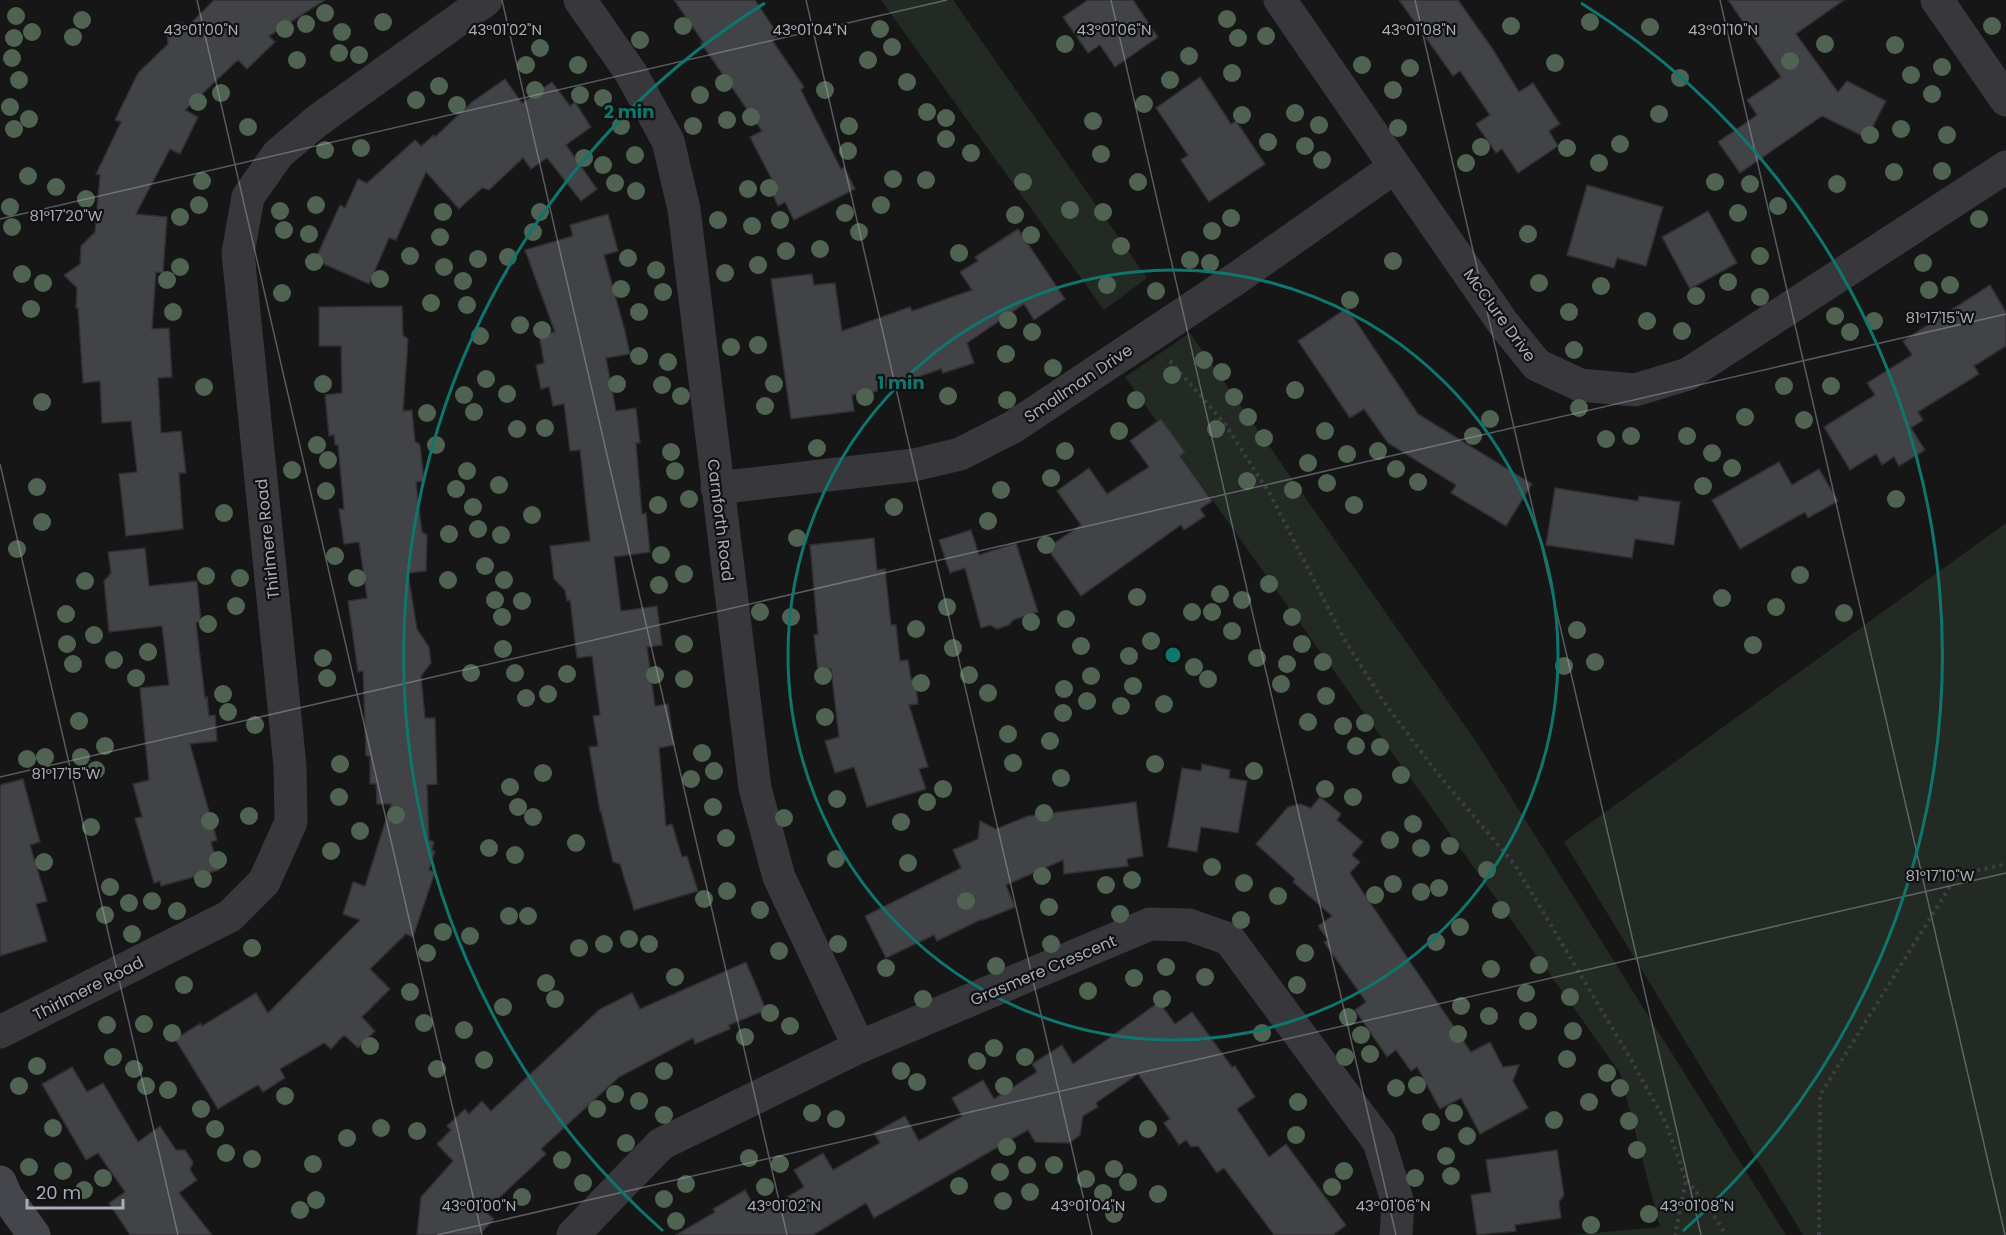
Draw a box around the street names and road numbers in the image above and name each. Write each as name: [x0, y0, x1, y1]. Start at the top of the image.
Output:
street label: McClure Drive: [1458, 264, 1541, 367]
street label: Smallman Drive: [1019, 338, 1137, 428]
street label: Carnforth Road: [702, 458, 739, 582]
street label: Thirlmere Road: [250, 478, 285, 600]
street label: Grasmere Crescent: [967, 929, 1120, 1012]
street label: Thirlmere Road: [29, 951, 147, 1026]

